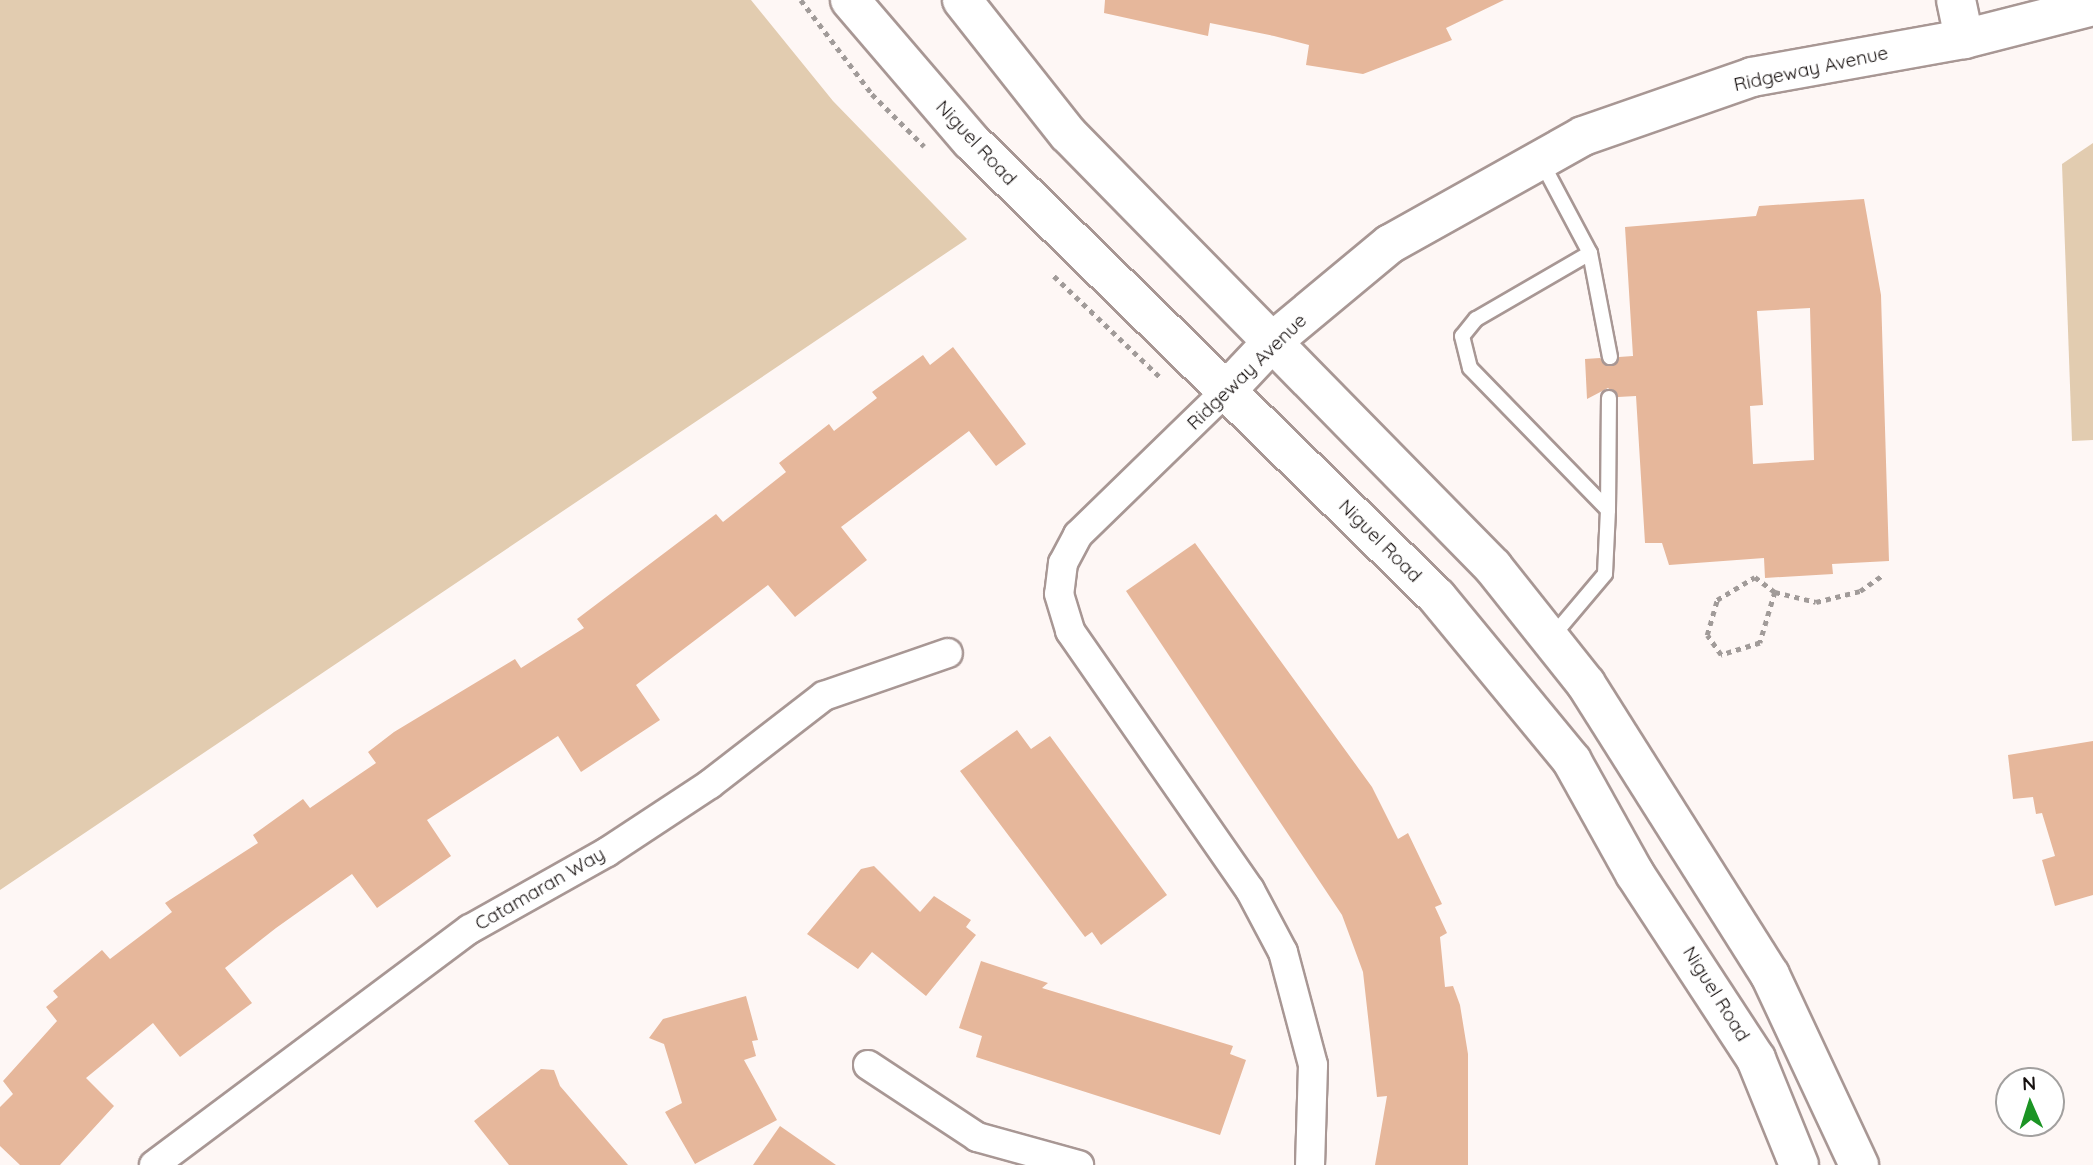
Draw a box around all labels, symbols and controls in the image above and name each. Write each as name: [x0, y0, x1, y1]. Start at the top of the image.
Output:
street label: Ridgeway Avenue: [1732, 41, 1890, 97]
street label: Niguel Road: [931, 96, 1021, 190]
street label: Ridgeway Avenue: [1182, 309, 1312, 435]
street label: Niguel Road: [1334, 495, 1426, 587]
street label: Catamaran Way: [471, 843, 609, 935]
street label: Niguel Road: [1678, 942, 1754, 1046]
north arrow: [1995, 1067, 2065, 1137]
text: N: [2021, 1071, 2037, 1095]

